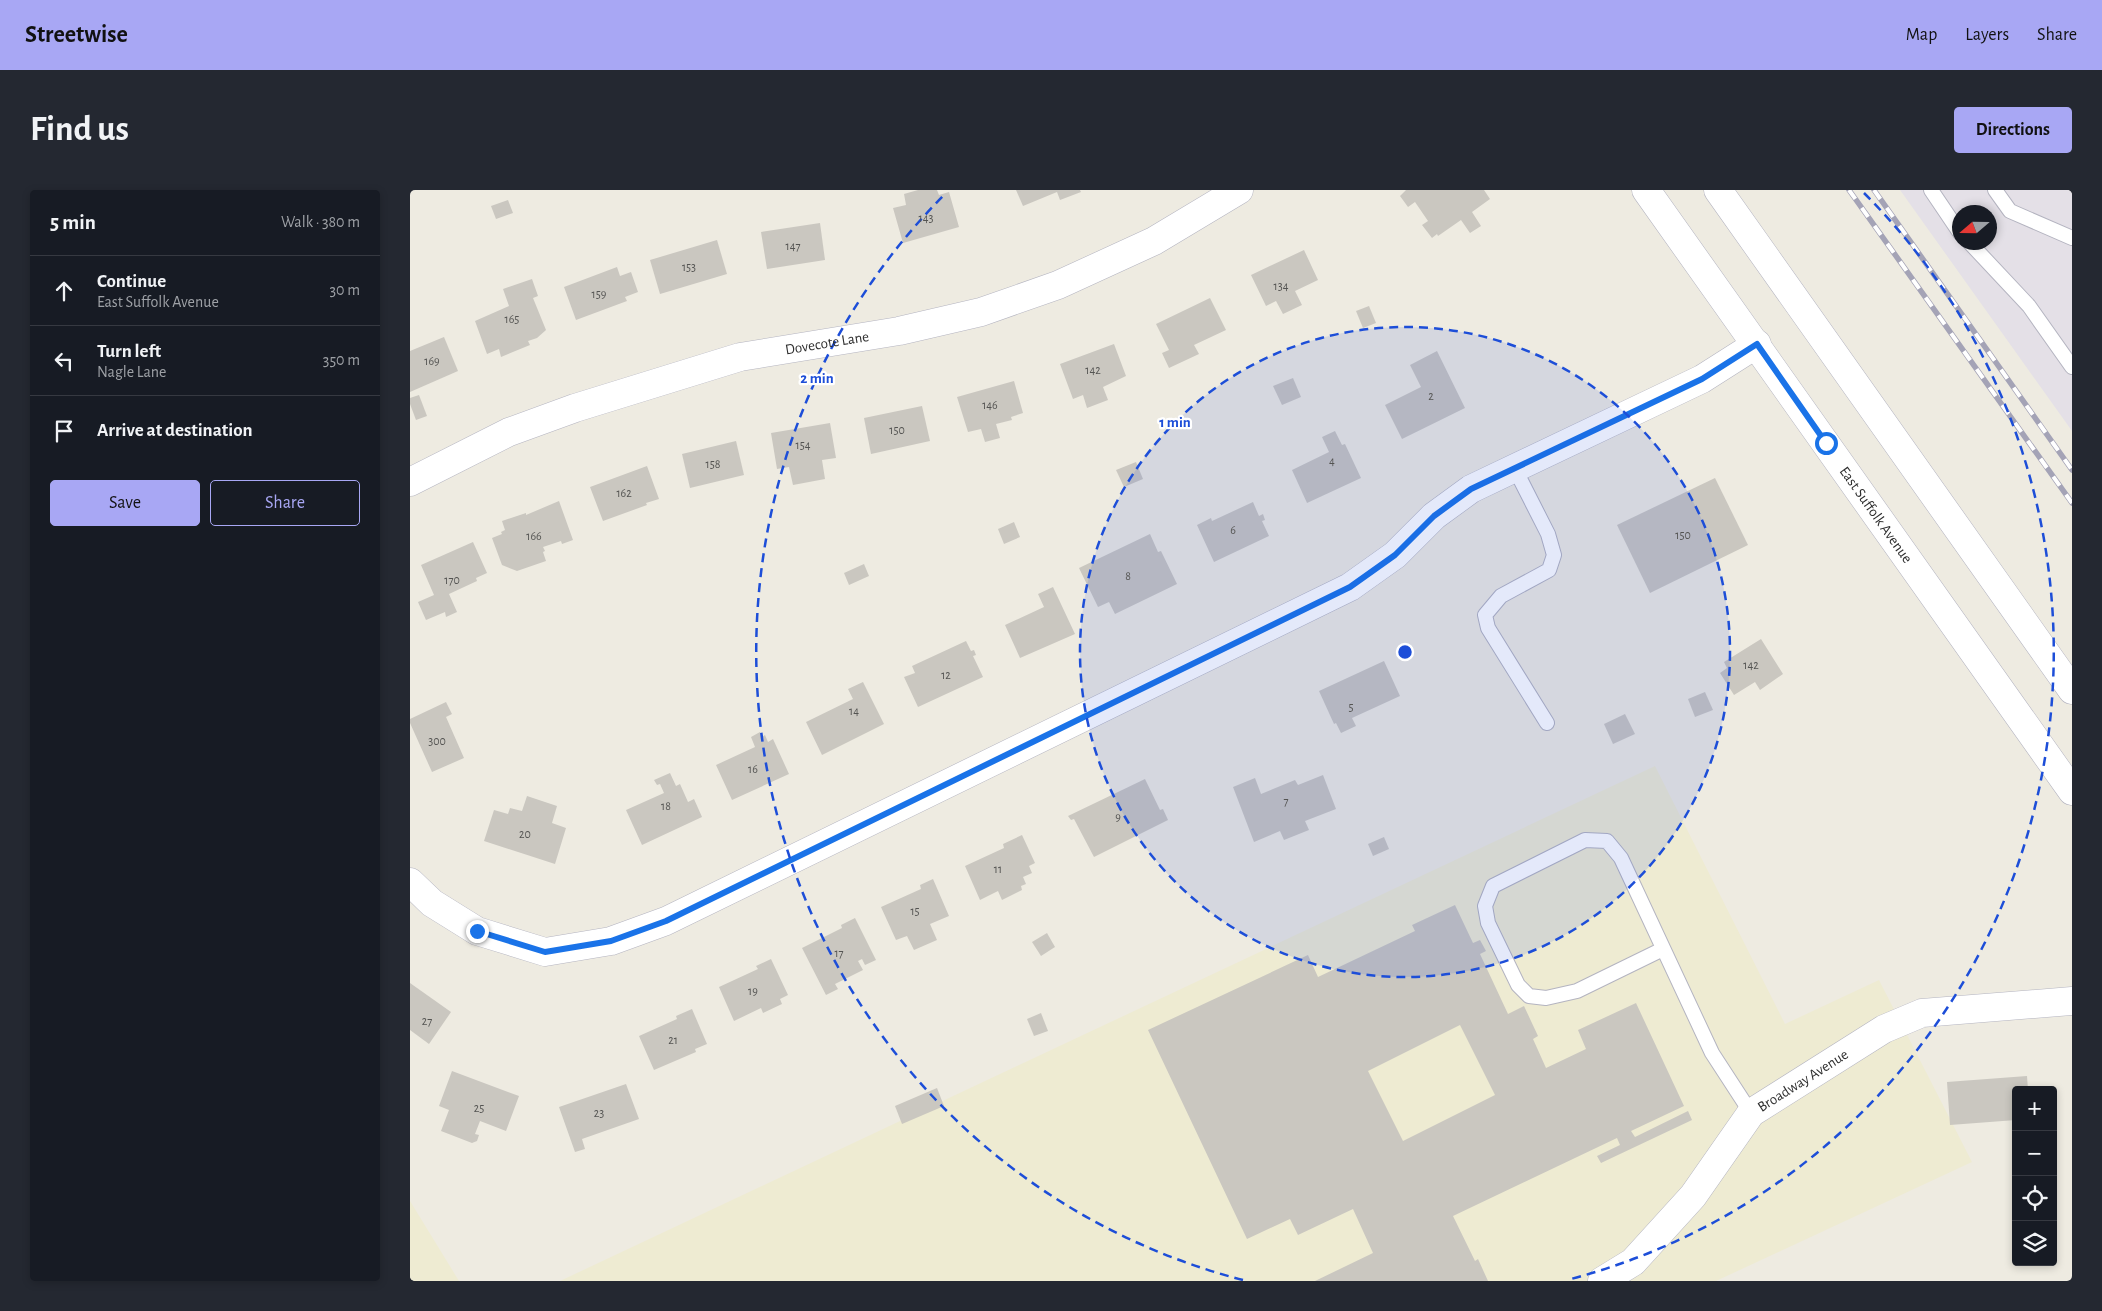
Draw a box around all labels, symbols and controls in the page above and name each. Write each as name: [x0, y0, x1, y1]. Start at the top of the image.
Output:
text: Streetwise: [25, 23, 128, 47]
text: Map: [1906, 26, 1937, 44]
text: Layers: [1965, 26, 2009, 44]
text: Share: [2037, 26, 2077, 44]
button: Directions: [1954, 107, 2072, 153]
text: Find us: [30, 112, 129, 147]
north arrow: [1952, 205, 1997, 250]
text: 5 min: [50, 212, 96, 233]
house number: 143: [919, 212, 933, 224]
text: Walk · 380 m: [281, 214, 360, 230]
house number: 147: [786, 240, 800, 252]
house number: 153: [682, 261, 696, 273]
text: Continue: [97, 272, 166, 291]
icon: ahead: [50, 277, 78, 305]
house number: 134: [1274, 280, 1289, 292]
text: 30 m: [330, 282, 360, 298]
house number: 159: [592, 288, 607, 300]
text: East Suffolk Avenue: [97, 294, 219, 310]
house number: 165: [505, 313, 519, 325]
street label: Dovecote Lane: [784, 329, 870, 357]
text: Turn left: [97, 342, 161, 361]
icon: left: [50, 347, 78, 375]
text: 350 m: [323, 352, 360, 368]
house number: 169: [424, 355, 440, 367]
text: Nagle Lane: [97, 364, 166, 380]
house number: 142: [1085, 364, 1101, 376]
text: 2 min: [800, 371, 834, 386]
house number: 2: [1428, 390, 1434, 402]
house number: 146: [982, 399, 998, 411]
text: 1 min: [1159, 415, 1191, 430]
icon: arrive: [50, 417, 78, 445]
text: Arrive at destination: [97, 421, 253, 440]
house number: 150: [889, 424, 905, 436]
route start: [1815, 432, 1838, 455]
house number: 154: [796, 439, 811, 451]
house number: 4: [1329, 455, 1335, 467]
house number: 158: [706, 458, 721, 470]
street label: East Suffolk Avenue: [1837, 464, 1915, 566]
button: Save: [50, 480, 200, 526]
button: Share: [210, 480, 360, 526]
house number: 162: [616, 487, 632, 499]
house number: 6: [1230, 524, 1236, 536]
house number: 150: [1675, 529, 1691, 541]
house number: 166: [526, 530, 542, 542]
house number: 8: [1125, 570, 1131, 582]
house number: 170: [444, 574, 460, 586]
centre of rings: [1396, 643, 1414, 661]
house number: 142: [1743, 659, 1759, 671]
house number: 12: [941, 669, 951, 681]
house number: 5: [1348, 701, 1354, 713]
house number: 14: [849, 705, 859, 717]
house number: 300: [428, 735, 446, 747]
house number: 16: [748, 763, 758, 775]
house number: 7: [1283, 795, 1289, 807]
house number: 18: [661, 800, 671, 812]
house number: 9: [1115, 811, 1121, 823]
house number: 20: [519, 828, 531, 840]
house number: 11: [994, 863, 1002, 875]
house number: 15: [910, 905, 920, 917]
route end: [466, 920, 489, 943]
house number: 17: [834, 947, 844, 959]
house number: 19: [748, 985, 758, 997]
house number: 27: [422, 1015, 432, 1027]
house number: 21: [668, 1034, 678, 1046]
street label: Broadway Avenue: [1755, 1046, 1851, 1114]
map controls: [2012, 1086, 2057, 1266]
button: +: [2012, 1086, 2057, 1131]
house number: 25: [474, 1102, 484, 1114]
house number: 23: [594, 1107, 604, 1119]
button: −: [2012, 1131, 2057, 1176]
button: locate: [2012, 1176, 2057, 1221]
button: layers: [2012, 1221, 2057, 1266]

